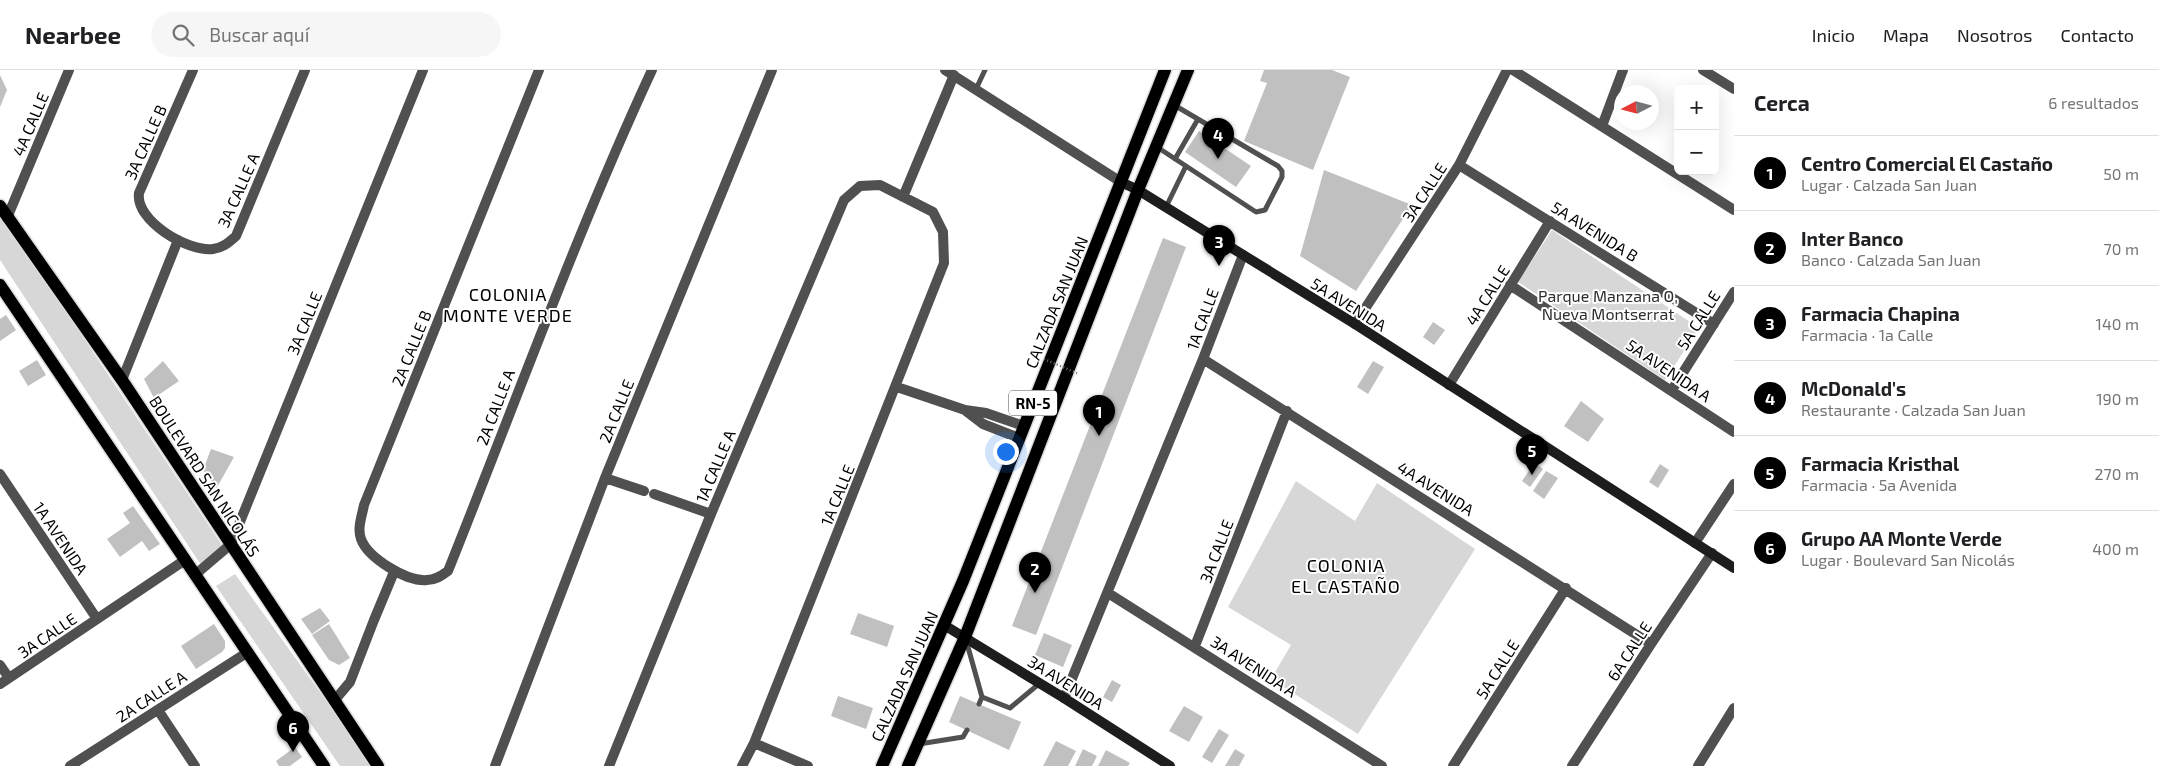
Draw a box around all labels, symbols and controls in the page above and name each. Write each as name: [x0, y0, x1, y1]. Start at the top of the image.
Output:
search box: [151, 12, 501, 57]
text: Nearbee: [25, 20, 121, 49]
icon: search: [169, 21, 197, 49]
text: Buscar aquí: [209, 23, 309, 46]
text: Inicio: [1812, 24, 1855, 46]
text: Mapa: [1883, 24, 1929, 46]
text: Nosotros: [1957, 24, 2032, 46]
text: Contacto: [2060, 24, 2134, 46]
north arrow: [1614, 85, 1659, 130]
map controls: [1674, 85, 1719, 175]
button: +: [1674, 85, 1719, 130]
street label: 4A CALLE: [8, 89, 52, 159]
text: Cerca: [1754, 90, 1810, 115]
text: 6 resultados: [2048, 93, 2139, 112]
street label: 3A CALLE B: [120, 102, 170, 182]
pin: 4: [1202, 118, 1234, 159]
button: −: [1674, 130, 1719, 175]
street label: 3A CALLE A: [213, 150, 263, 230]
text: Centro Comercial El Castaño: [1801, 152, 2053, 175]
street label: 3A CALLE: [1398, 159, 1450, 225]
text: 1: [1767, 164, 1773, 183]
text: 50 m: [2103, 164, 2139, 183]
text: Lugar · Calzada San Juan: [1801, 175, 1977, 194]
street label: 5A AVENIDA B: [1548, 197, 1642, 265]
pin: 3: [1203, 225, 1235, 266]
text: Inter Banco: [1801, 227, 1904, 250]
street label: CALZADA SAN JUAN: [1021, 233, 1091, 371]
text: 2: [1765, 239, 1775, 258]
text: 70 m: [2104, 239, 2139, 258]
text: Banco · Calzada San Juan: [1801, 250, 1981, 269]
street label: 4A CALLE: [1461, 261, 1513, 329]
street label: 5A AVENIDA: [1308, 273, 1390, 335]
district label: COLONIA MONTE VERDE: [443, 283, 573, 326]
street label: 1A CALLE: [1182, 286, 1222, 352]
park label: Parque Manzana O, Nueva Montserrat: [1538, 286, 1678, 323]
street label: 5A CALLE: [1672, 287, 1724, 353]
street label: 3A CALLE: [283, 289, 325, 357]
text: Farmacia Chapina: [1801, 302, 1960, 325]
street label: 2A CALLE B: [387, 307, 435, 389]
text: 3: [1765, 314, 1775, 333]
text: 140 m: [2096, 314, 2139, 333]
text: Farmacia · 1a Calle: [1801, 325, 1933, 344]
street label: 5A AVENIDA A: [1623, 335, 1715, 405]
street label: 2A CALLE A: [472, 366, 518, 448]
street label: 2A CALLE: [595, 377, 637, 445]
text: McDonald's: [1801, 377, 1906, 400]
text: 4: [1765, 389, 1775, 408]
text: 190 m: [2096, 389, 2139, 408]
road number: RN-5: [1009, 390, 1057, 416]
street label: BOULEVARD SAN NICOLÁS: [146, 392, 264, 560]
pin: 1: [1083, 395, 1115, 436]
text: Restaurante · Calzada San Juan: [1801, 400, 2026, 419]
street label: 1A CALLE A: [691, 427, 739, 505]
pin: 5: [1516, 434, 1548, 475]
your location: [993, 439, 1019, 465]
text: Farmacia Kristhal: [1801, 452, 1959, 475]
street label: 4A AVENIDA: [1394, 457, 1478, 519]
street label: 1A CALLE: [816, 462, 858, 528]
text: 5: [1766, 464, 1774, 483]
text: 270 m: [2095, 464, 2139, 483]
text: Farmacia · 5a Avenida: [1801, 475, 1957, 494]
street label: 1A AVENIDA: [30, 498, 92, 578]
street label: 3A CALLE: [1195, 517, 1237, 585]
text: Grupo AA Monte Verde: [1801, 527, 2002, 550]
text: 6: [1765, 539, 1775, 558]
text: 400 m: [2092, 539, 2139, 558]
text: Lugar · Boulevard San Nicolás: [1801, 550, 2015, 569]
pin: 2: [1019, 552, 1051, 593]
district label: COLONIA EL CASTAÑO: [1291, 554, 1401, 597]
street label: CALZADA SAN JUAN: [867, 608, 941, 744]
street label: 3A CALLE: [14, 609, 80, 661]
street label: 6A CALLE: [1603, 618, 1655, 684]
street label: 3A AVENIDA A: [1208, 631, 1301, 701]
street label: 5A CALLE: [1471, 636, 1523, 702]
street label: 3A AVENIDA: [1025, 651, 1107, 713]
street label: 2A CALLE A: [112, 666, 190, 726]
pin: 6: [277, 711, 309, 752]

